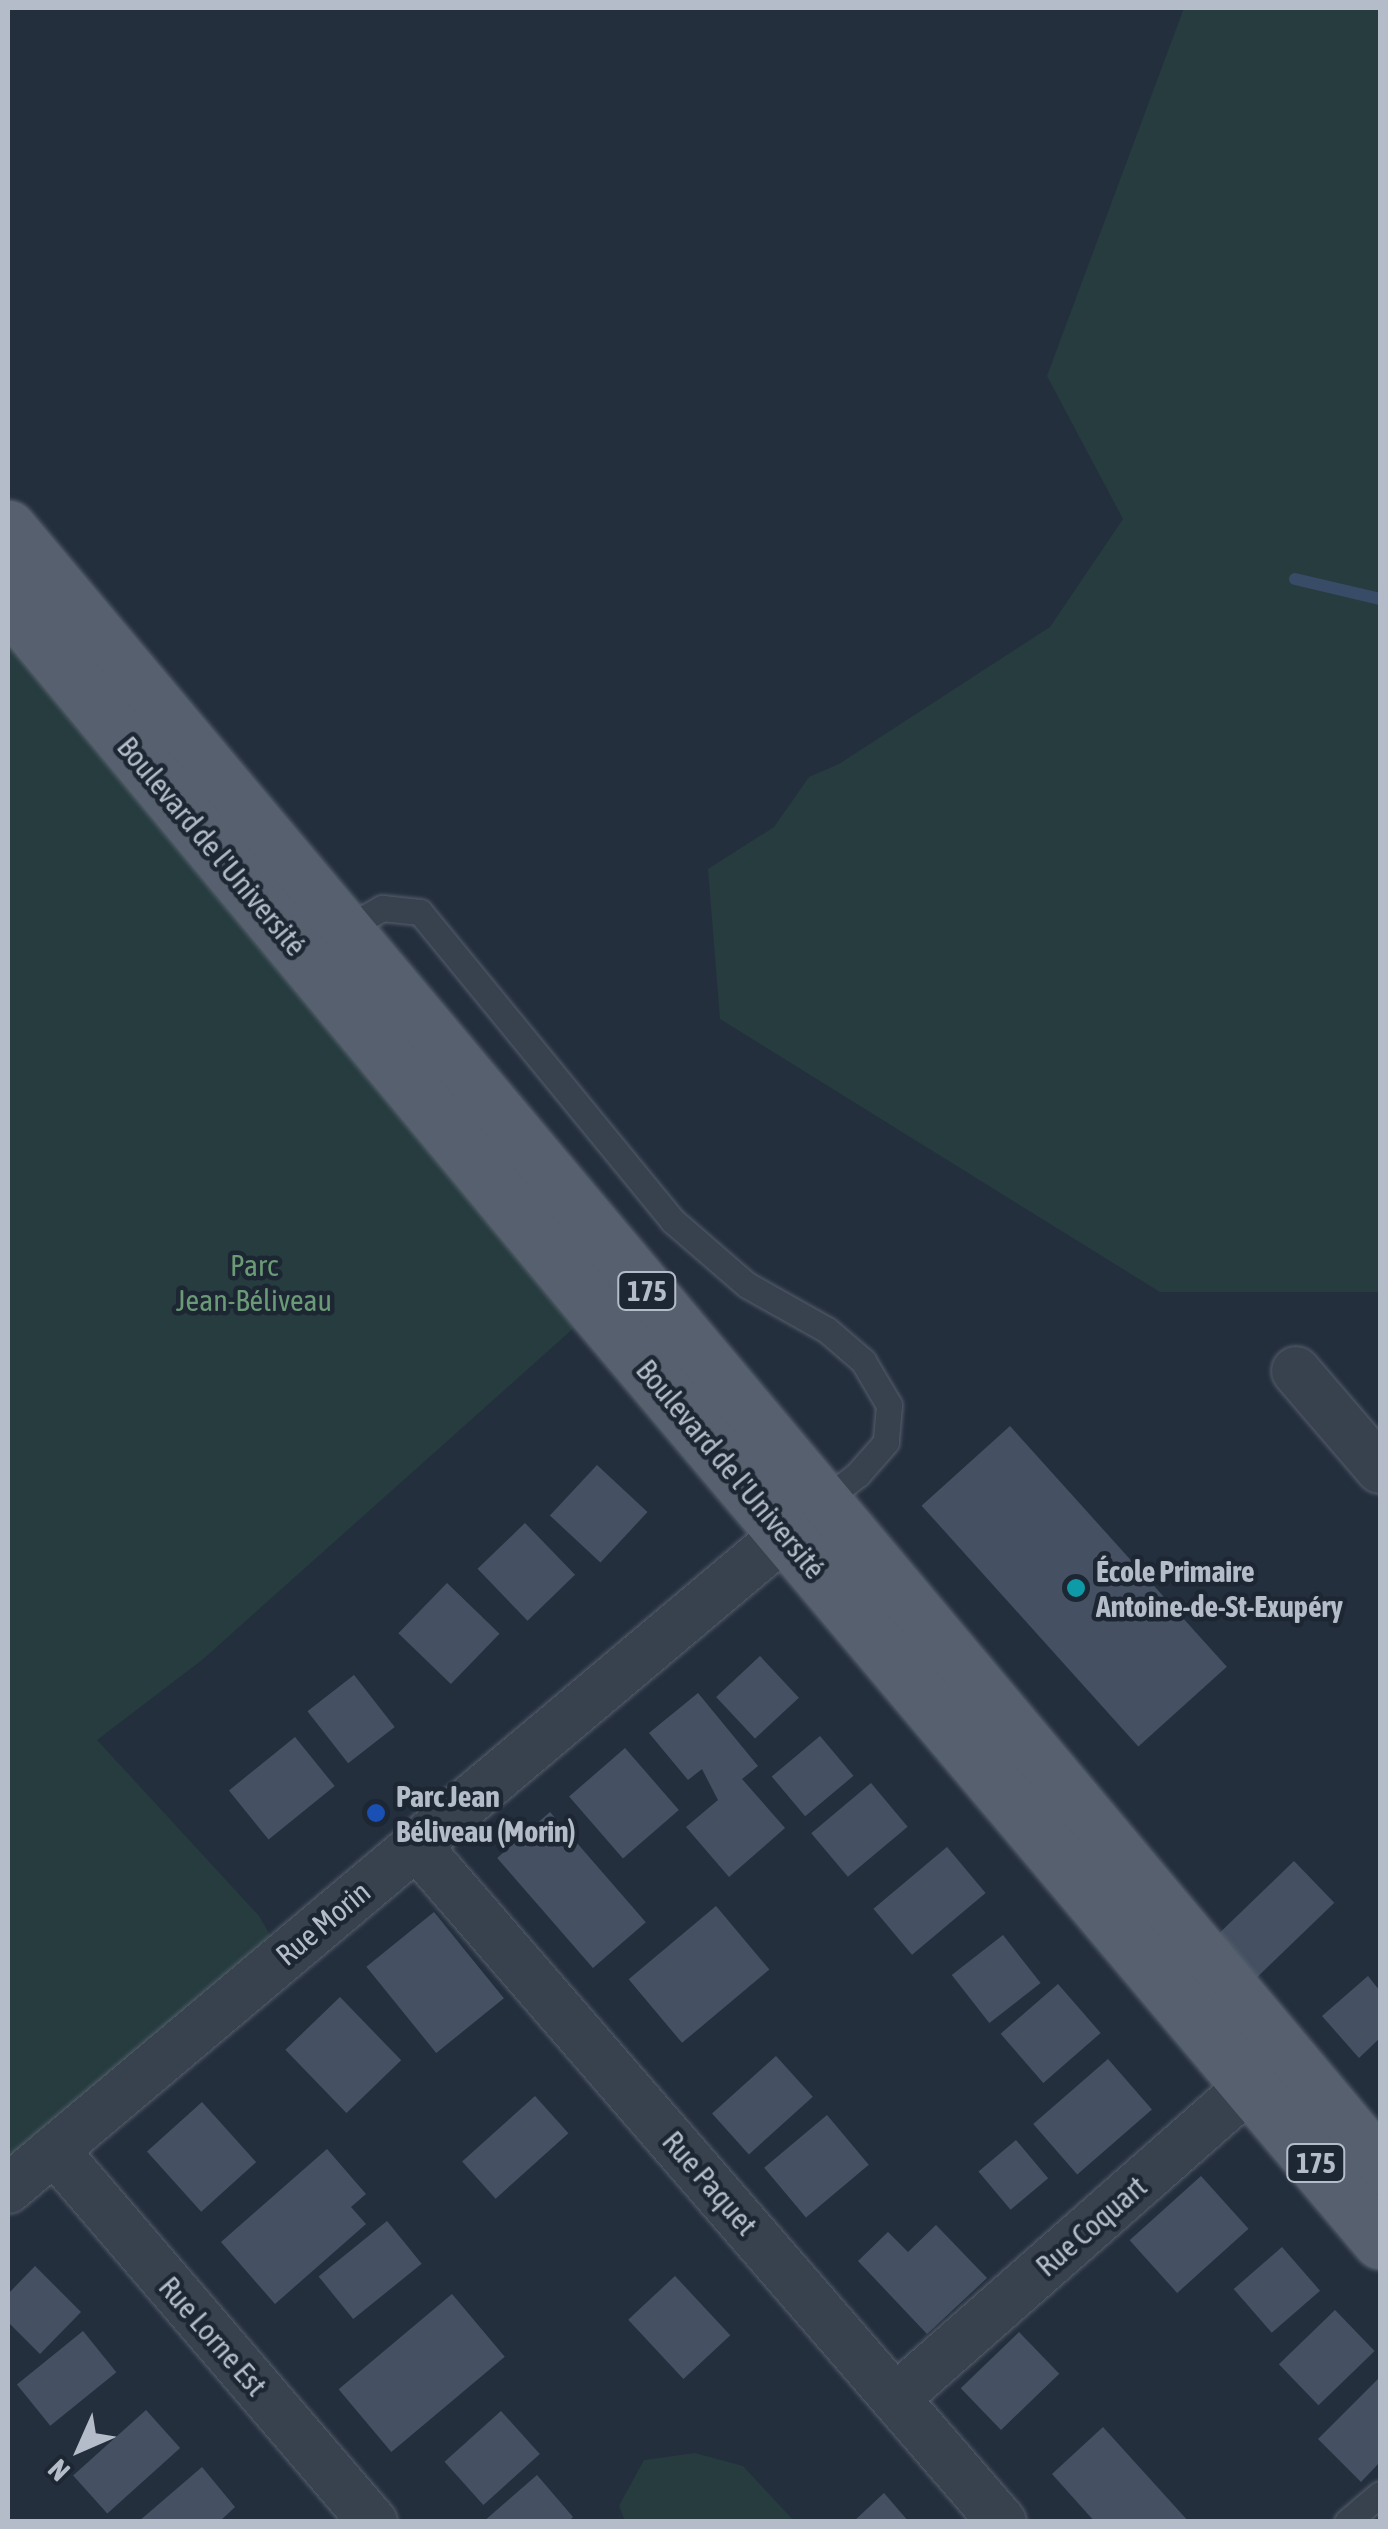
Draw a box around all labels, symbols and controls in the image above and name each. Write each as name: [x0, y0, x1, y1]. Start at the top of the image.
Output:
street label: Boulevard de l'Université: [110, 729, 314, 963]
park label: Parc Jean-Béliveau: [176, 1247, 332, 1318]
road number: 175: [617, 1268, 677, 1314]
street label: Boulevard de l'Université: [629, 1352, 833, 1586]
place label: École Primaire Antoine-de-St-Exupéry: [1096, 1553, 1343, 1624]
marker: École Primaire Antoine-de-St-Exupéry: [1065, 1577, 1087, 1599]
place label: Parc Jean Béliveau (Morin): [396, 1778, 576, 1848]
marker: Parc Jean Béliveau (Morin): [365, 1802, 387, 1824]
street label: Rue Morin: [269, 1873, 377, 1973]
street label: Rue Paquet: [655, 2124, 765, 2242]
road number: 175: [1286, 2140, 1346, 2186]
street label: Rue Coquart: [1028, 2168, 1154, 2284]
street label: Rue Lorne Est: [152, 2269, 274, 2403]
north arrow: [30, 2399, 130, 2499]
text: N: [42, 2453, 76, 2487]

